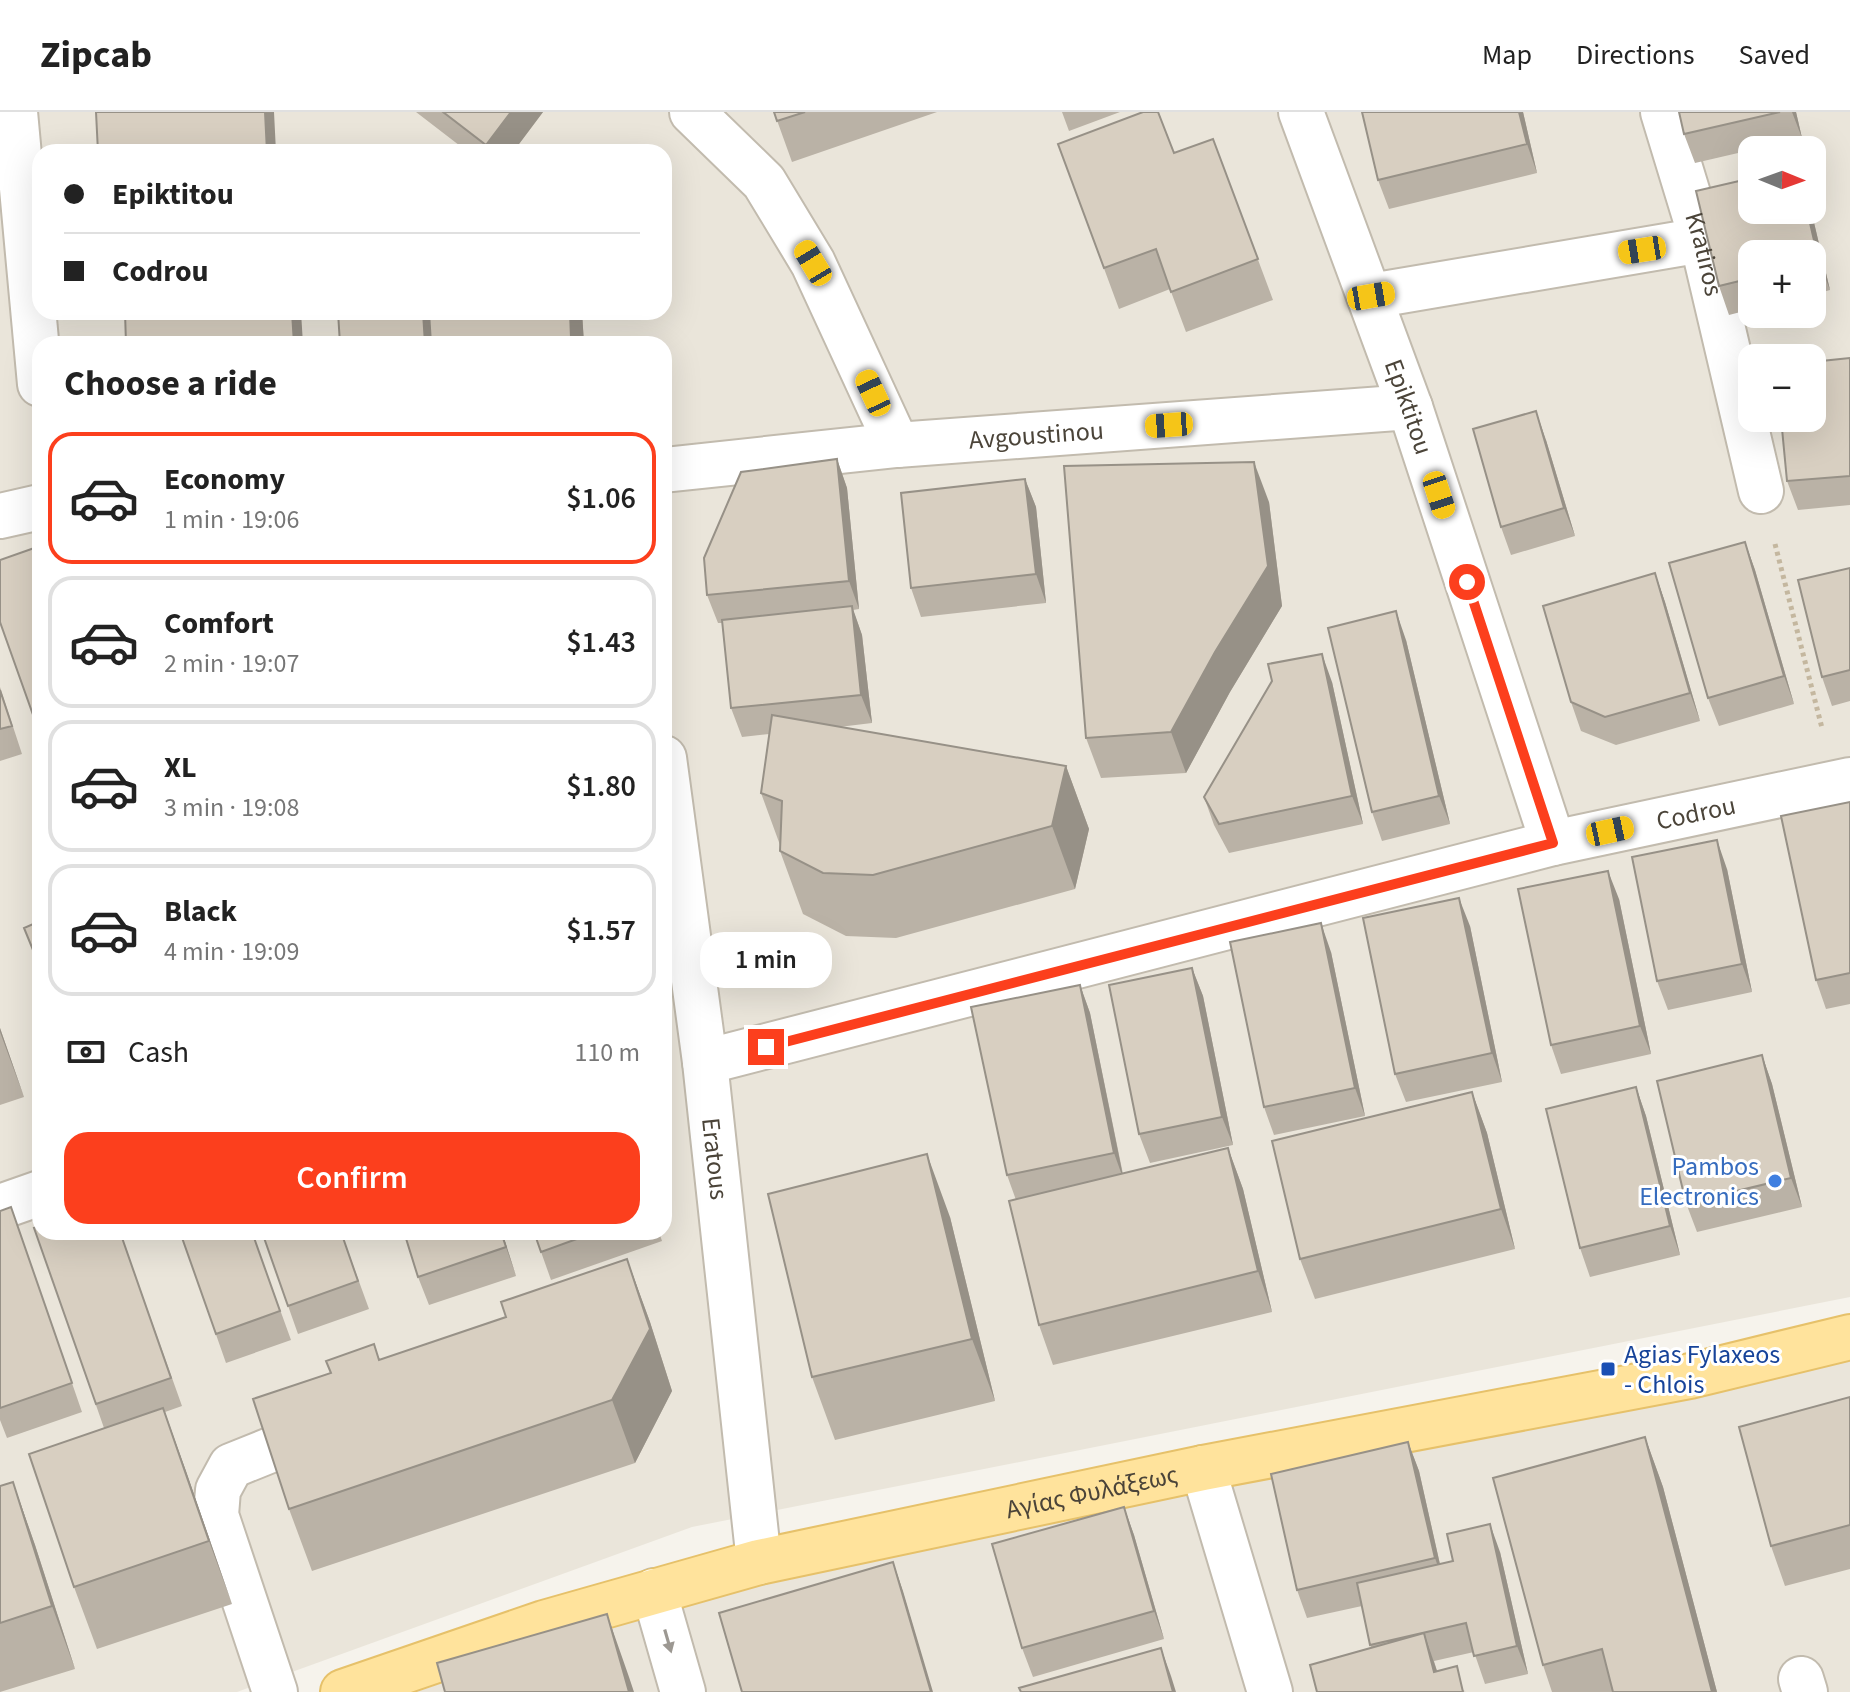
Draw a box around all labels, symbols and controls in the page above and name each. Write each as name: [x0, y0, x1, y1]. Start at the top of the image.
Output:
text: Zipcab: [40, 28, 152, 82]
text: Map: [1482, 35, 1532, 75]
text: Directions: [1576, 35, 1695, 75]
text: Saved: [1739, 35, 1810, 75]
north arrow: [1738, 136, 1826, 224]
map controls: [1738, 136, 1826, 432]
text: Epiktitou: [112, 173, 234, 216]
street label: Kratiros: [1676, 208, 1733, 300]
car: [1616, 234, 1668, 266]
car: [790, 236, 836, 290]
button: +: [1738, 240, 1826, 328]
text: Codrou: [112, 250, 209, 293]
car: [1345, 280, 1397, 312]
button: −: [1738, 344, 1826, 432]
street label: Epiktitou: [1375, 354, 1442, 459]
text: Choose a ride: [64, 358, 277, 409]
car: [852, 366, 894, 420]
car: [1144, 411, 1194, 439]
street label: Avgoustinou: [968, 412, 1105, 459]
text: Economy: [164, 458, 285, 501]
icon: car: [68, 462, 140, 534]
car: [1420, 468, 1458, 522]
text: $1.06: [566, 477, 636, 520]
text: 1 min · 19:06: [164, 501, 299, 538]
route start: [1449, 564, 1485, 600]
text: Comfort: [164, 602, 274, 645]
icon: car: [68, 606, 140, 678]
text: $1.43: [566, 621, 636, 664]
text: 2 min · 19:07: [164, 645, 299, 682]
text: XL: [164, 746, 197, 789]
icon: car: [68, 750, 140, 822]
text: $1.80: [566, 765, 636, 808]
street label: Codrou: [1653, 787, 1739, 840]
text: 3 min · 19:08: [164, 789, 299, 826]
car: [1584, 814, 1636, 848]
text: Black: [164, 890, 237, 933]
icon: car: [68, 894, 140, 966]
text: $1.57: [566, 909, 636, 952]
callout: 1 min: [700, 931, 832, 987]
text: 4 min · 19:09: [164, 933, 299, 970]
text: 1 min: [735, 941, 797, 978]
route end: [748, 1029, 784, 1065]
icon: cash: [64, 1030, 108, 1074]
text: Cash: [128, 1031, 189, 1074]
text: 110 m: [574, 1034, 640, 1071]
street label: Eratous: [692, 1116, 738, 1202]
button: Confirm: [64, 1132, 640, 1224]
place label: Pambos Electronics: [1639, 1148, 1759, 1215]
marker: Pambos Electronics: [1766, 1172, 1784, 1190]
place label: Agias Fylaxeos - Chlois: [1624, 1336, 1780, 1403]
marker: Agias Fylaxeos - Chlois: [1599, 1360, 1617, 1378]
street label: Αγίας Φυλάξεως: [1002, 1456, 1181, 1528]
one-way arrow: [663, 1629, 675, 1654]

